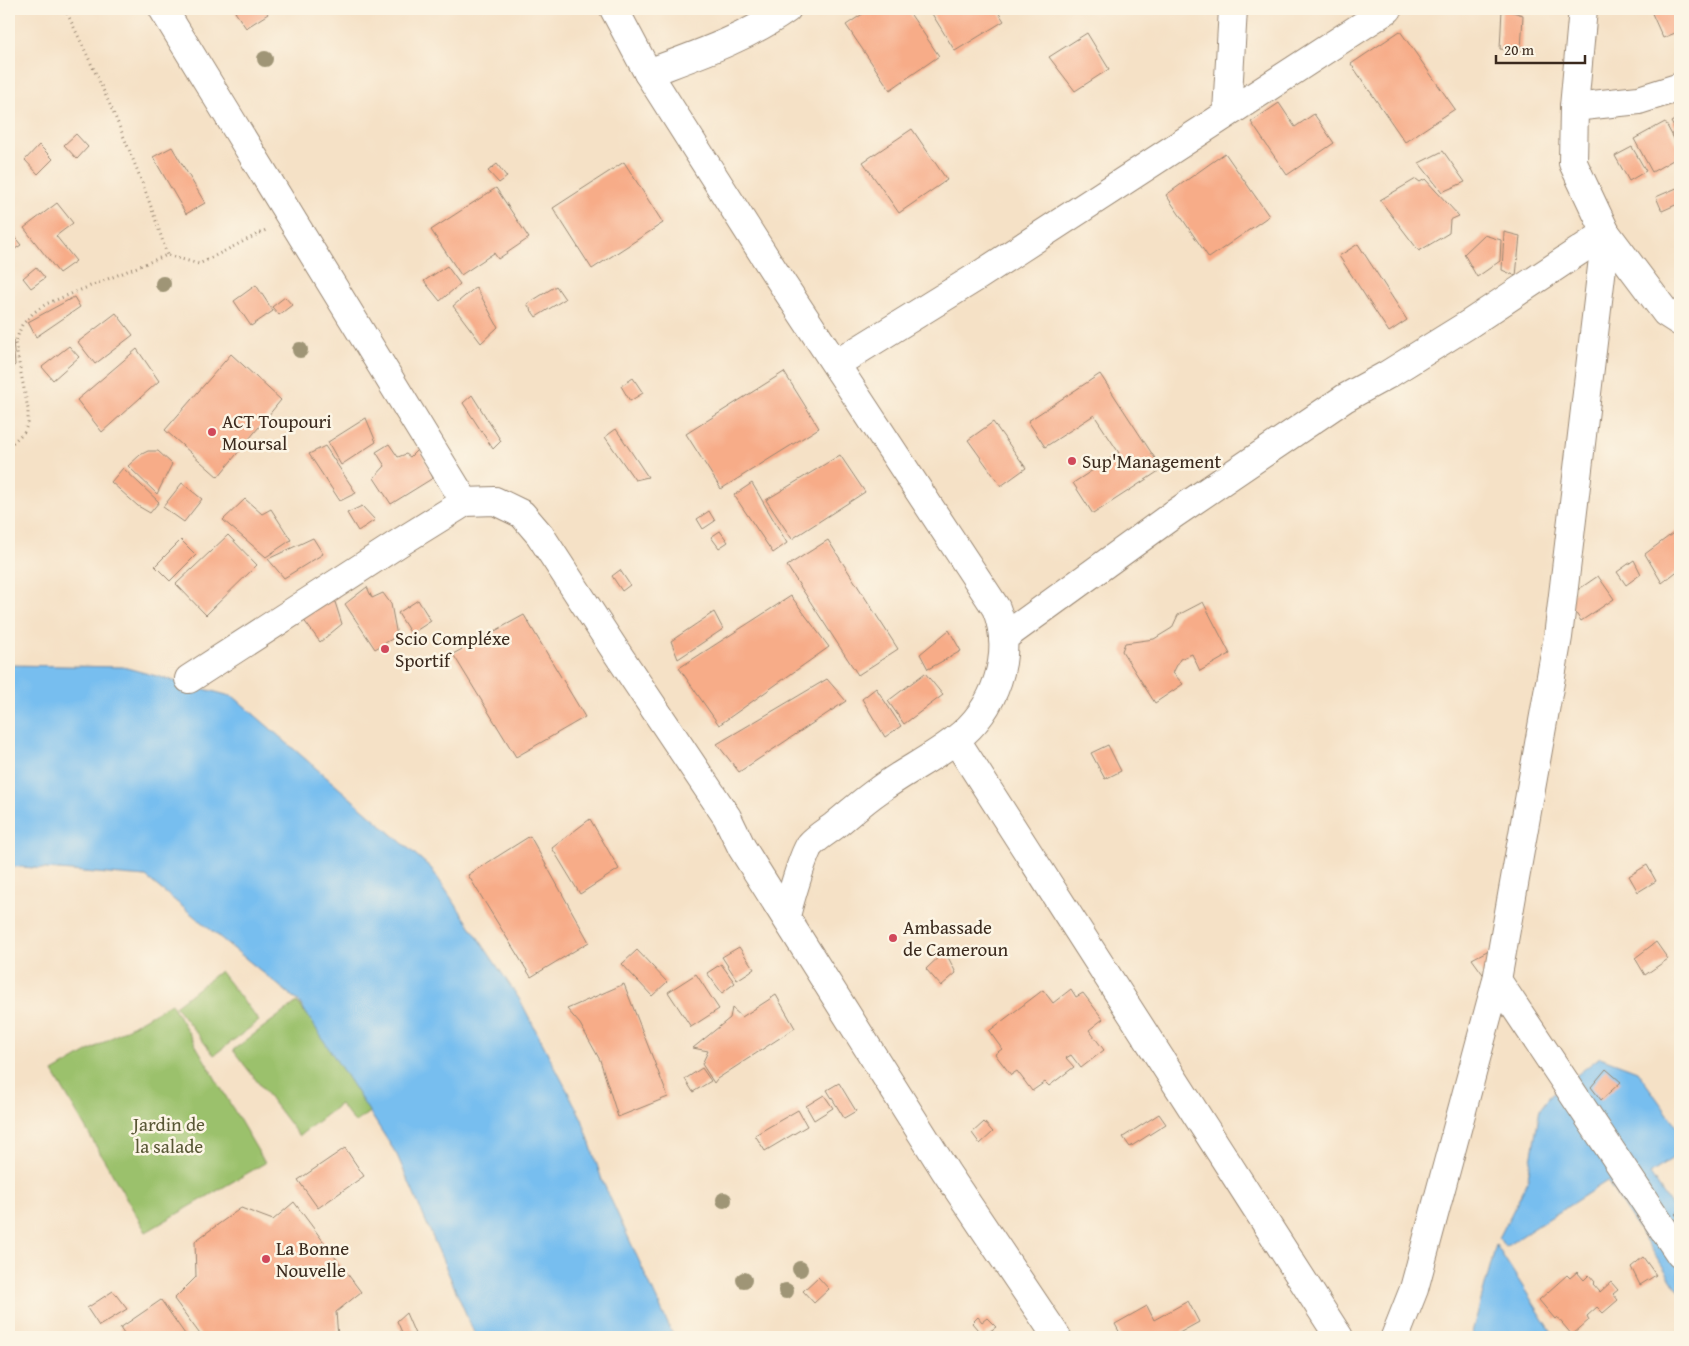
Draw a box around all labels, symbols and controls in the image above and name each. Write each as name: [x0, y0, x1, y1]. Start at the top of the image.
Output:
scale bar: [1496, 32, 1585, 64]
text: 20 m: [1504, 39, 1535, 60]
place label: ACT Toupouri Moursal: [222, 407, 332, 457]
marker: ACT Toupouri Moursal: [206, 426, 218, 438]
place label: Sup'Management: [1082, 447, 1221, 475]
marker: Sup'Management: [1066, 455, 1078, 467]
place label: Scio Compléxe Sportif: [395, 624, 510, 674]
marker: Scio Compléxe Sportif: [379, 643, 391, 655]
place label: Ambassade de Cameroun: [903, 913, 1008, 963]
marker: Ambassade de Cameroun: [887, 932, 899, 944]
park label: Jardin de la salade: [131, 1110, 205, 1160]
place label: La Bonne Nouvelle: [276, 1234, 349, 1284]
marker: La Bonne Nouvelle: [260, 1253, 272, 1265]

